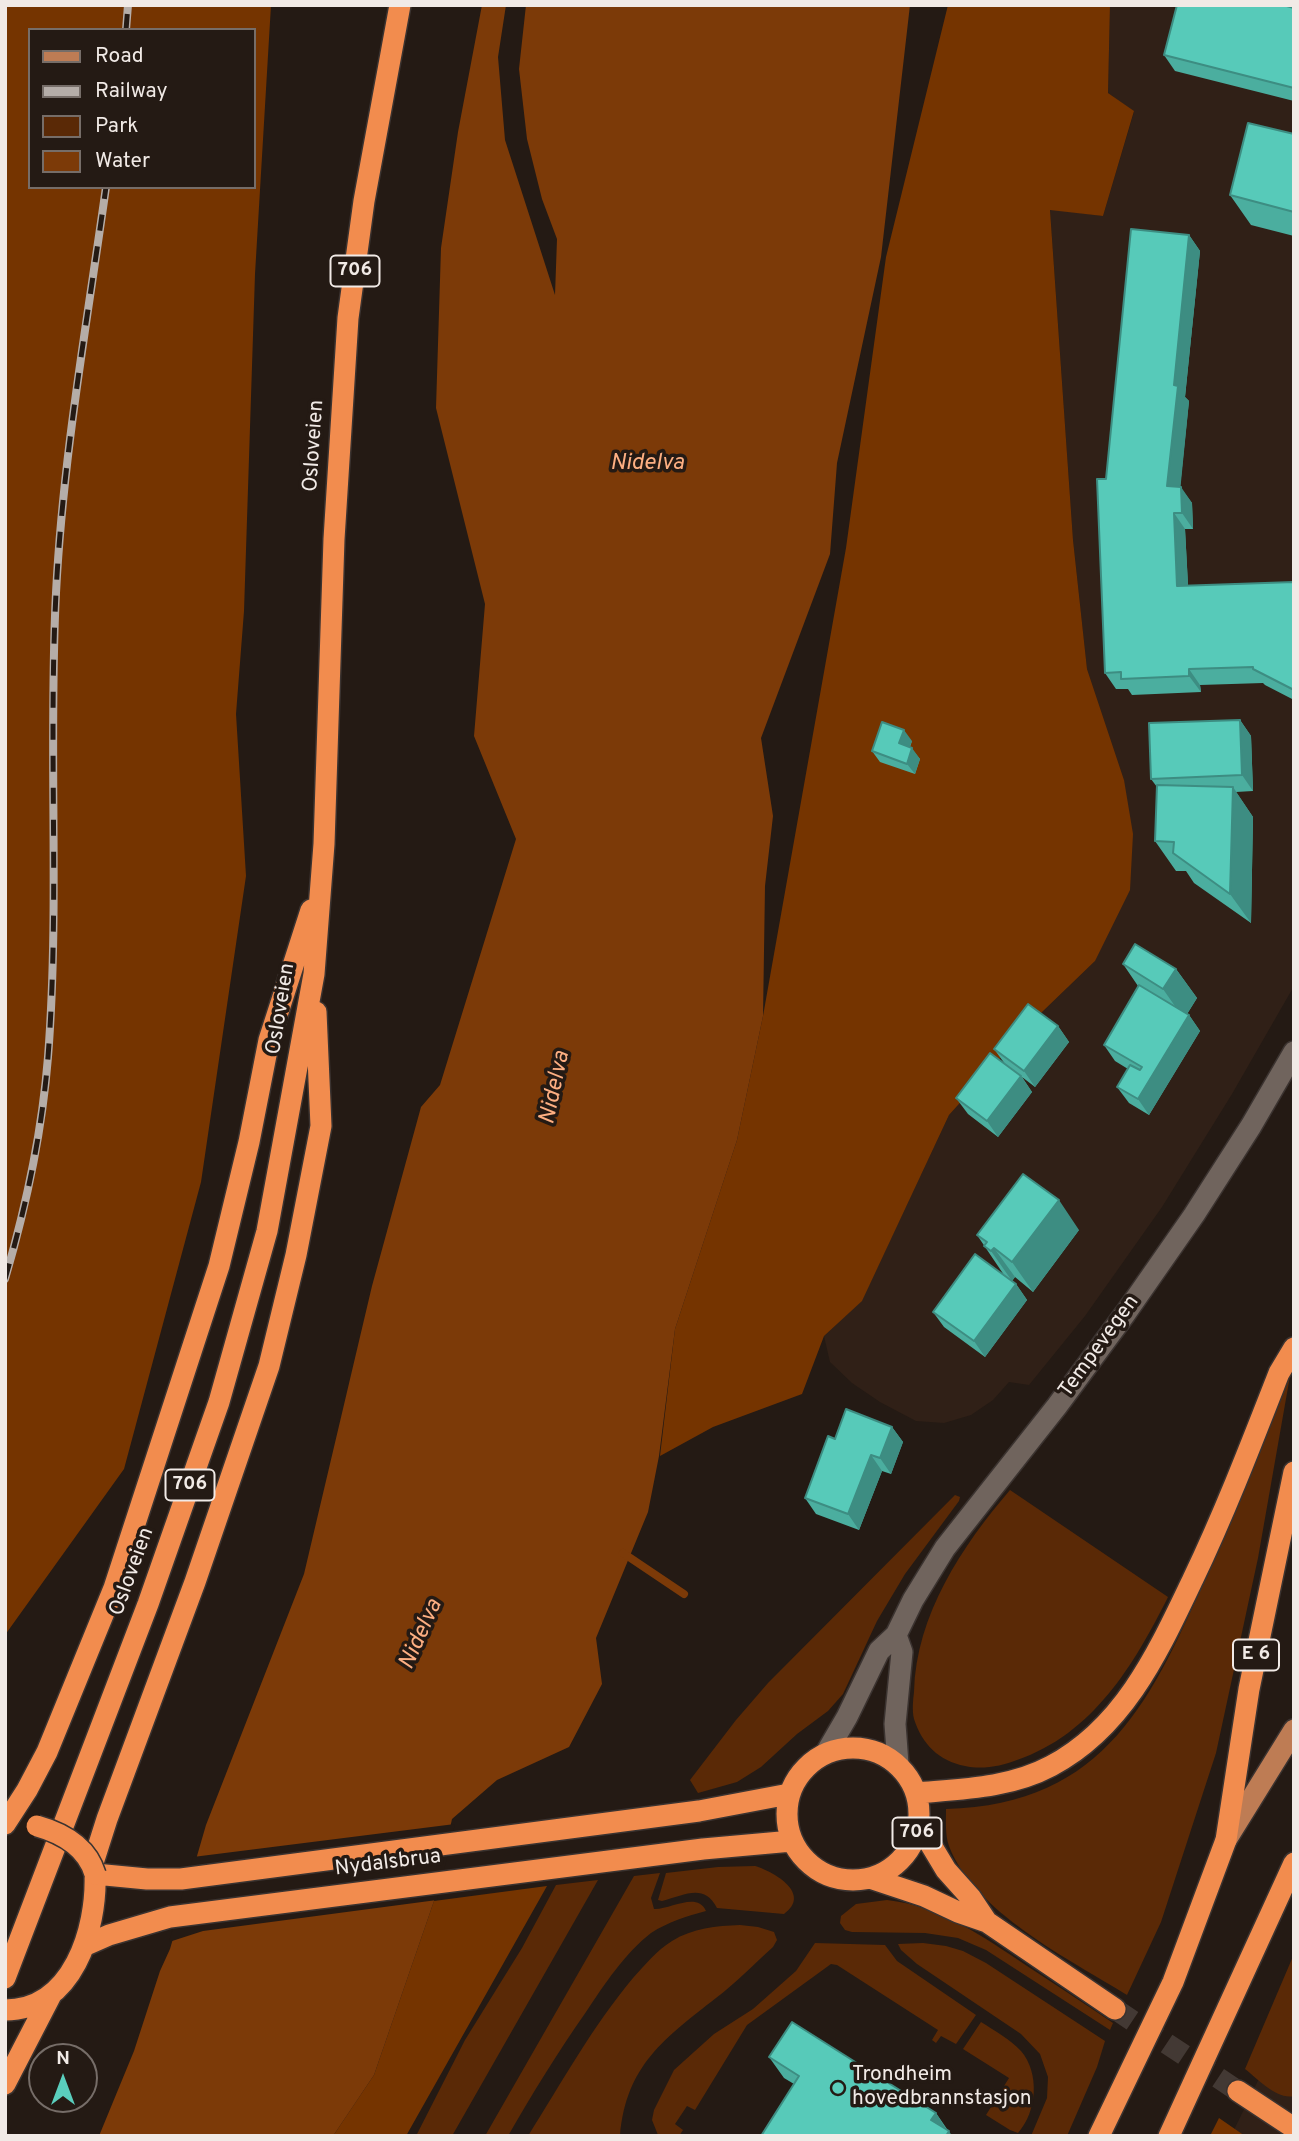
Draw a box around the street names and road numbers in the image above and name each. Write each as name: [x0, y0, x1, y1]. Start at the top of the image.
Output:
road number: 706: [330, 256, 380, 286]
street label: Osloveien: [299, 399, 331, 493]
street label: Osloveien: [262, 961, 302, 1057]
street label: Tempevegen: [1054, 1291, 1146, 1403]
road number: 706: [166, 1470, 214, 1500]
street label: Osloveien: [105, 1524, 161, 1620]
road number: E 6: [1233, 1639, 1279, 1670]
road number: 706: [892, 1817, 942, 1848]
street label: Nydalsbrua: [333, 1845, 443, 1883]

